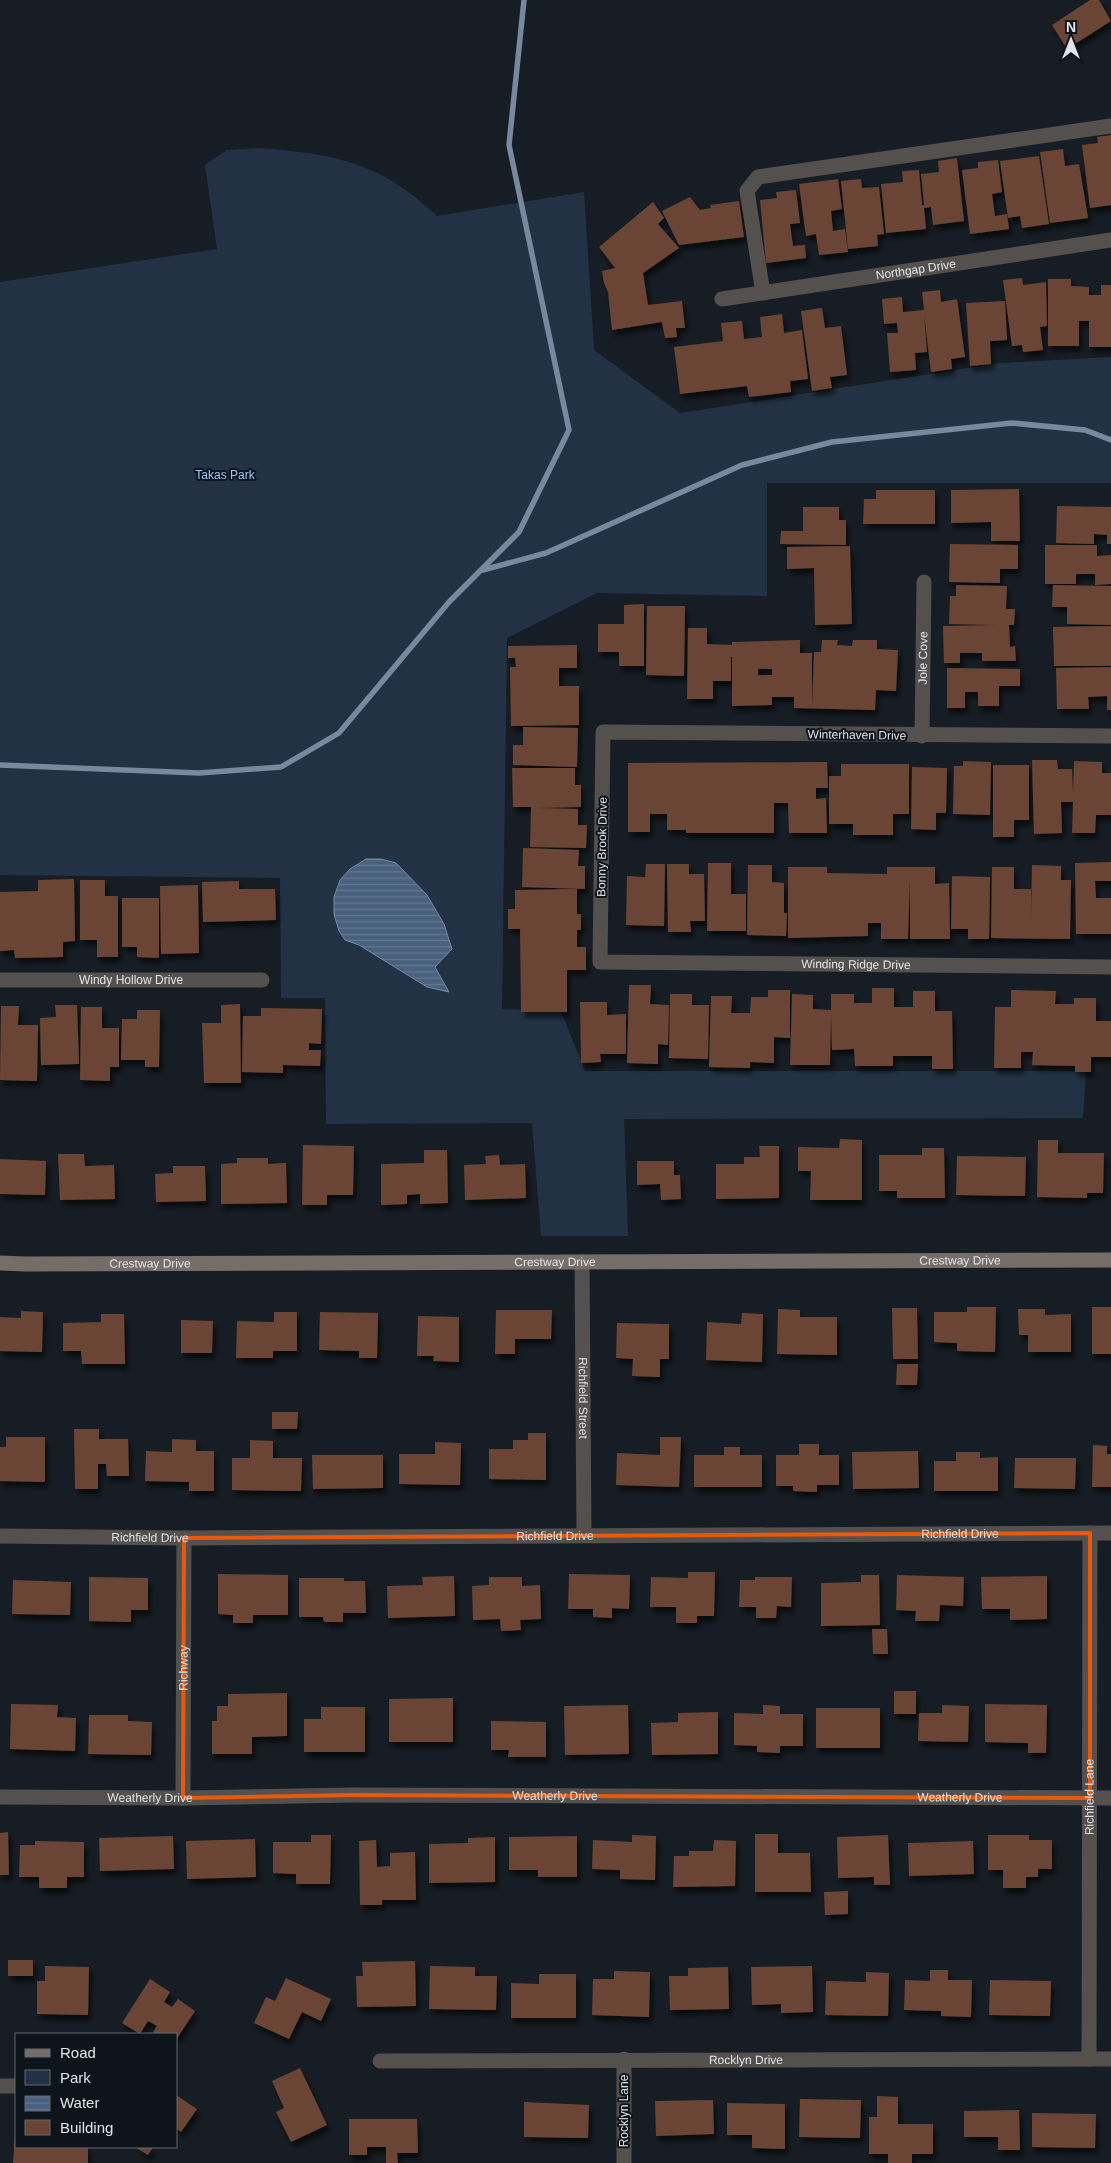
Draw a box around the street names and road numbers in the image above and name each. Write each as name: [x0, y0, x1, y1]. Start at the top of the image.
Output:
street label: Northgap Drive: [875, 257, 957, 283]
street label: Jole Cove: [916, 631, 930, 685]
street label: Winterhaven Drive: [808, 727, 907, 743]
street label: Bonny Brook Drive: [594, 797, 610, 897]
street label: Winding Ridge Drive: [801, 957, 911, 972]
street label: Windy Hollow Drive: [79, 973, 183, 987]
street label: Crestway Drive: [919, 1253, 1001, 1268]
street label: Crestway Drive: [514, 1255, 596, 1269]
street label: Crestway Drive: [109, 1256, 191, 1271]
street label: Richfield Street: [576, 1357, 590, 1439]
street label: Richfield Drive: [921, 1527, 999, 1541]
street label: Richfield Drive: [516, 1529, 594, 1543]
street label: Richfield Drive: [111, 1530, 189, 1545]
street label: Richway: [176, 1645, 191, 1691]
street label: Richfield Lane: [1082, 1759, 1097, 1835]
street label: Weatherly Drive: [512, 1789, 598, 1803]
street label: Weatherly Drive: [917, 1790, 1003, 1805]
street label: Weatherly Drive: [107, 1791, 193, 1805]
street label: Rocklyn Drive: [709, 2053, 783, 2067]
street label: Rocklyn Lane: [617, 2074, 631, 2147]

